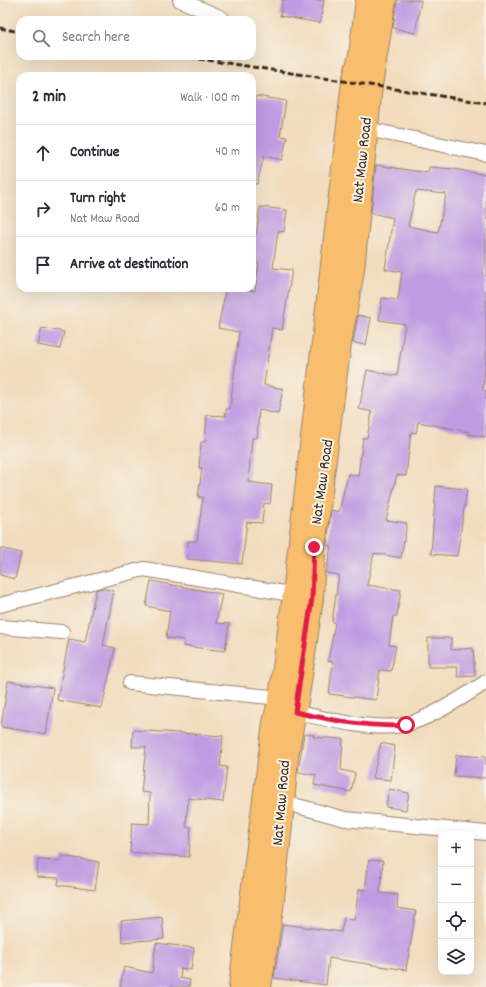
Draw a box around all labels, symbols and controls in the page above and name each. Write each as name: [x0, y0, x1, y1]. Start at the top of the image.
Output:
search box: [16, 16, 256, 60]
icon: search: [30, 27, 52, 49]
text: Search here: [62, 27, 130, 49]
text: 2 min: [32, 86, 66, 110]
text: Walk · 100 m: [180, 89, 240, 108]
street label: Nat Maw Road: [347, 116, 379, 204]
icon: ahead: [32, 142, 54, 164]
text: Continue: [70, 142, 119, 164]
text: 40 m: [216, 143, 240, 162]
text: Turn right: [70, 188, 126, 210]
icon: right: [32, 198, 54, 220]
text: 60 m: [215, 199, 240, 218]
text: Nat Maw Road: [70, 210, 140, 229]
icon: arrive: [32, 254, 54, 276]
text: Arrive at destination: [70, 254, 188, 276]
street label: Nat Maw Road: [306, 438, 340, 526]
route end: [305, 538, 323, 556]
route start: [397, 716, 415, 734]
street label: Nat Maw Road: [267, 759, 297, 847]
map controls: [438, 831, 474, 975]
button: +: [438, 831, 474, 867]
button: −: [438, 867, 474, 903]
button: locate: [438, 903, 474, 939]
button: layers: [438, 939, 474, 975]

